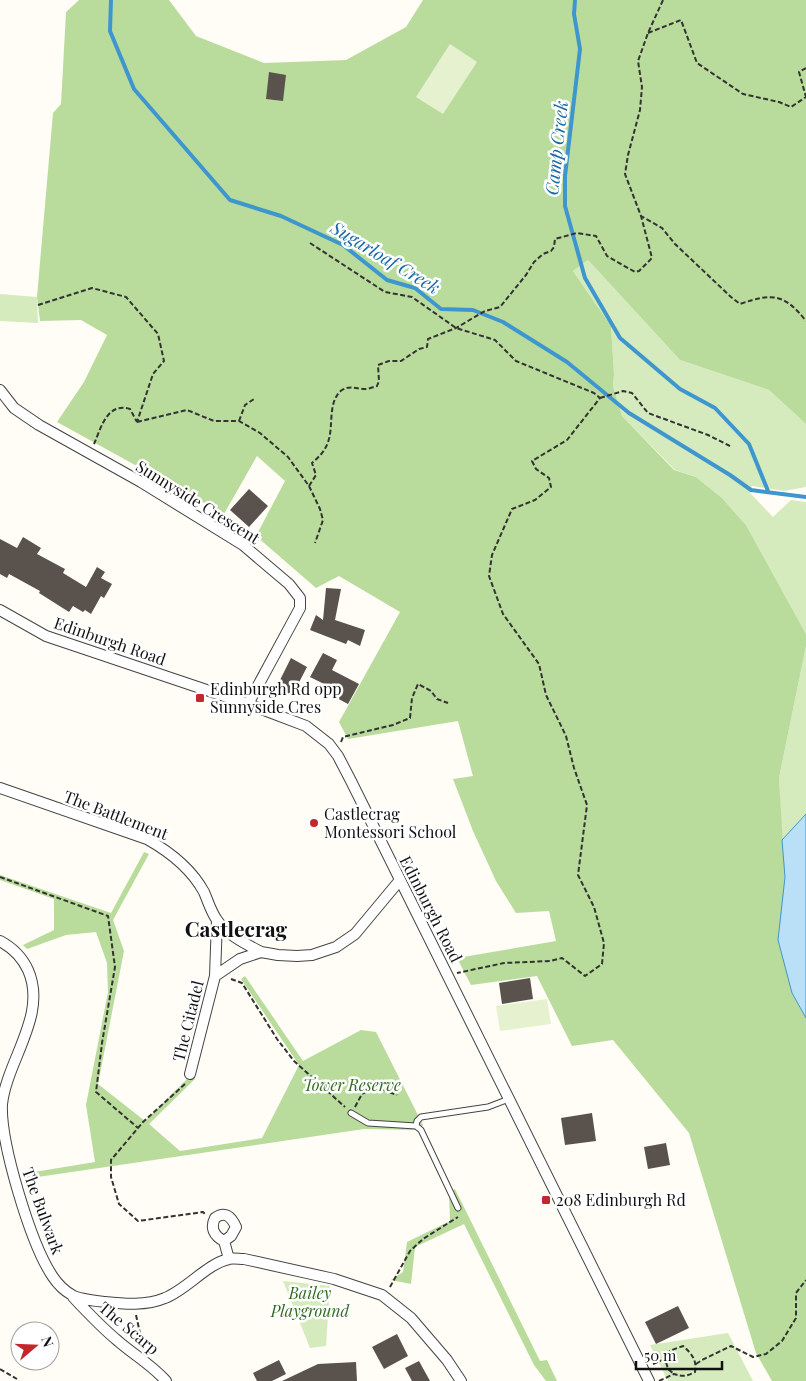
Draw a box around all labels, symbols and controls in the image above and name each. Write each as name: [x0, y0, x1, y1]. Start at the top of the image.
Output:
water label: Camp Creek: [539, 100, 573, 196]
water label: Sugarloaf Creek: [326, 215, 444, 299]
street label: Sunnyside Crescent: [132, 455, 264, 548]
street label: Edinburgh Road: [51, 612, 169, 669]
place label: Edinburgh Rd opp Sunnyside Cres: [210, 678, 342, 717]
marker: Edinburgh Rd opp Sunnyside Cres: [194, 692, 206, 704]
street label: The Battlement: [61, 785, 172, 844]
place label: Castlecrag Montessori School: [324, 803, 457, 842]
marker: Castlecrag Montessori School: [308, 817, 320, 829]
street label: Edinburgh Road: [396, 852, 467, 966]
district label: Castlecrag: [185, 914, 288, 942]
street label: The Citadel: [167, 978, 208, 1064]
park label: Tower Reserve: [303, 1074, 401, 1095]
street label: The Bulwark: [18, 1164, 69, 1257]
place label: 208 Edinburgh Rd: [556, 1189, 686, 1210]
marker: 208 Edinburgh Rd: [540, 1194, 552, 1206]
park label: Bailey Playground: [270, 1282, 351, 1321]
street label: The Scarp: [95, 1296, 164, 1359]
north arrow: [10, 1321, 60, 1371]
text: N: [37, 1334, 58, 1349]
scale bar: [636, 1338, 722, 1370]
text: 50 m: [644, 1345, 677, 1365]

